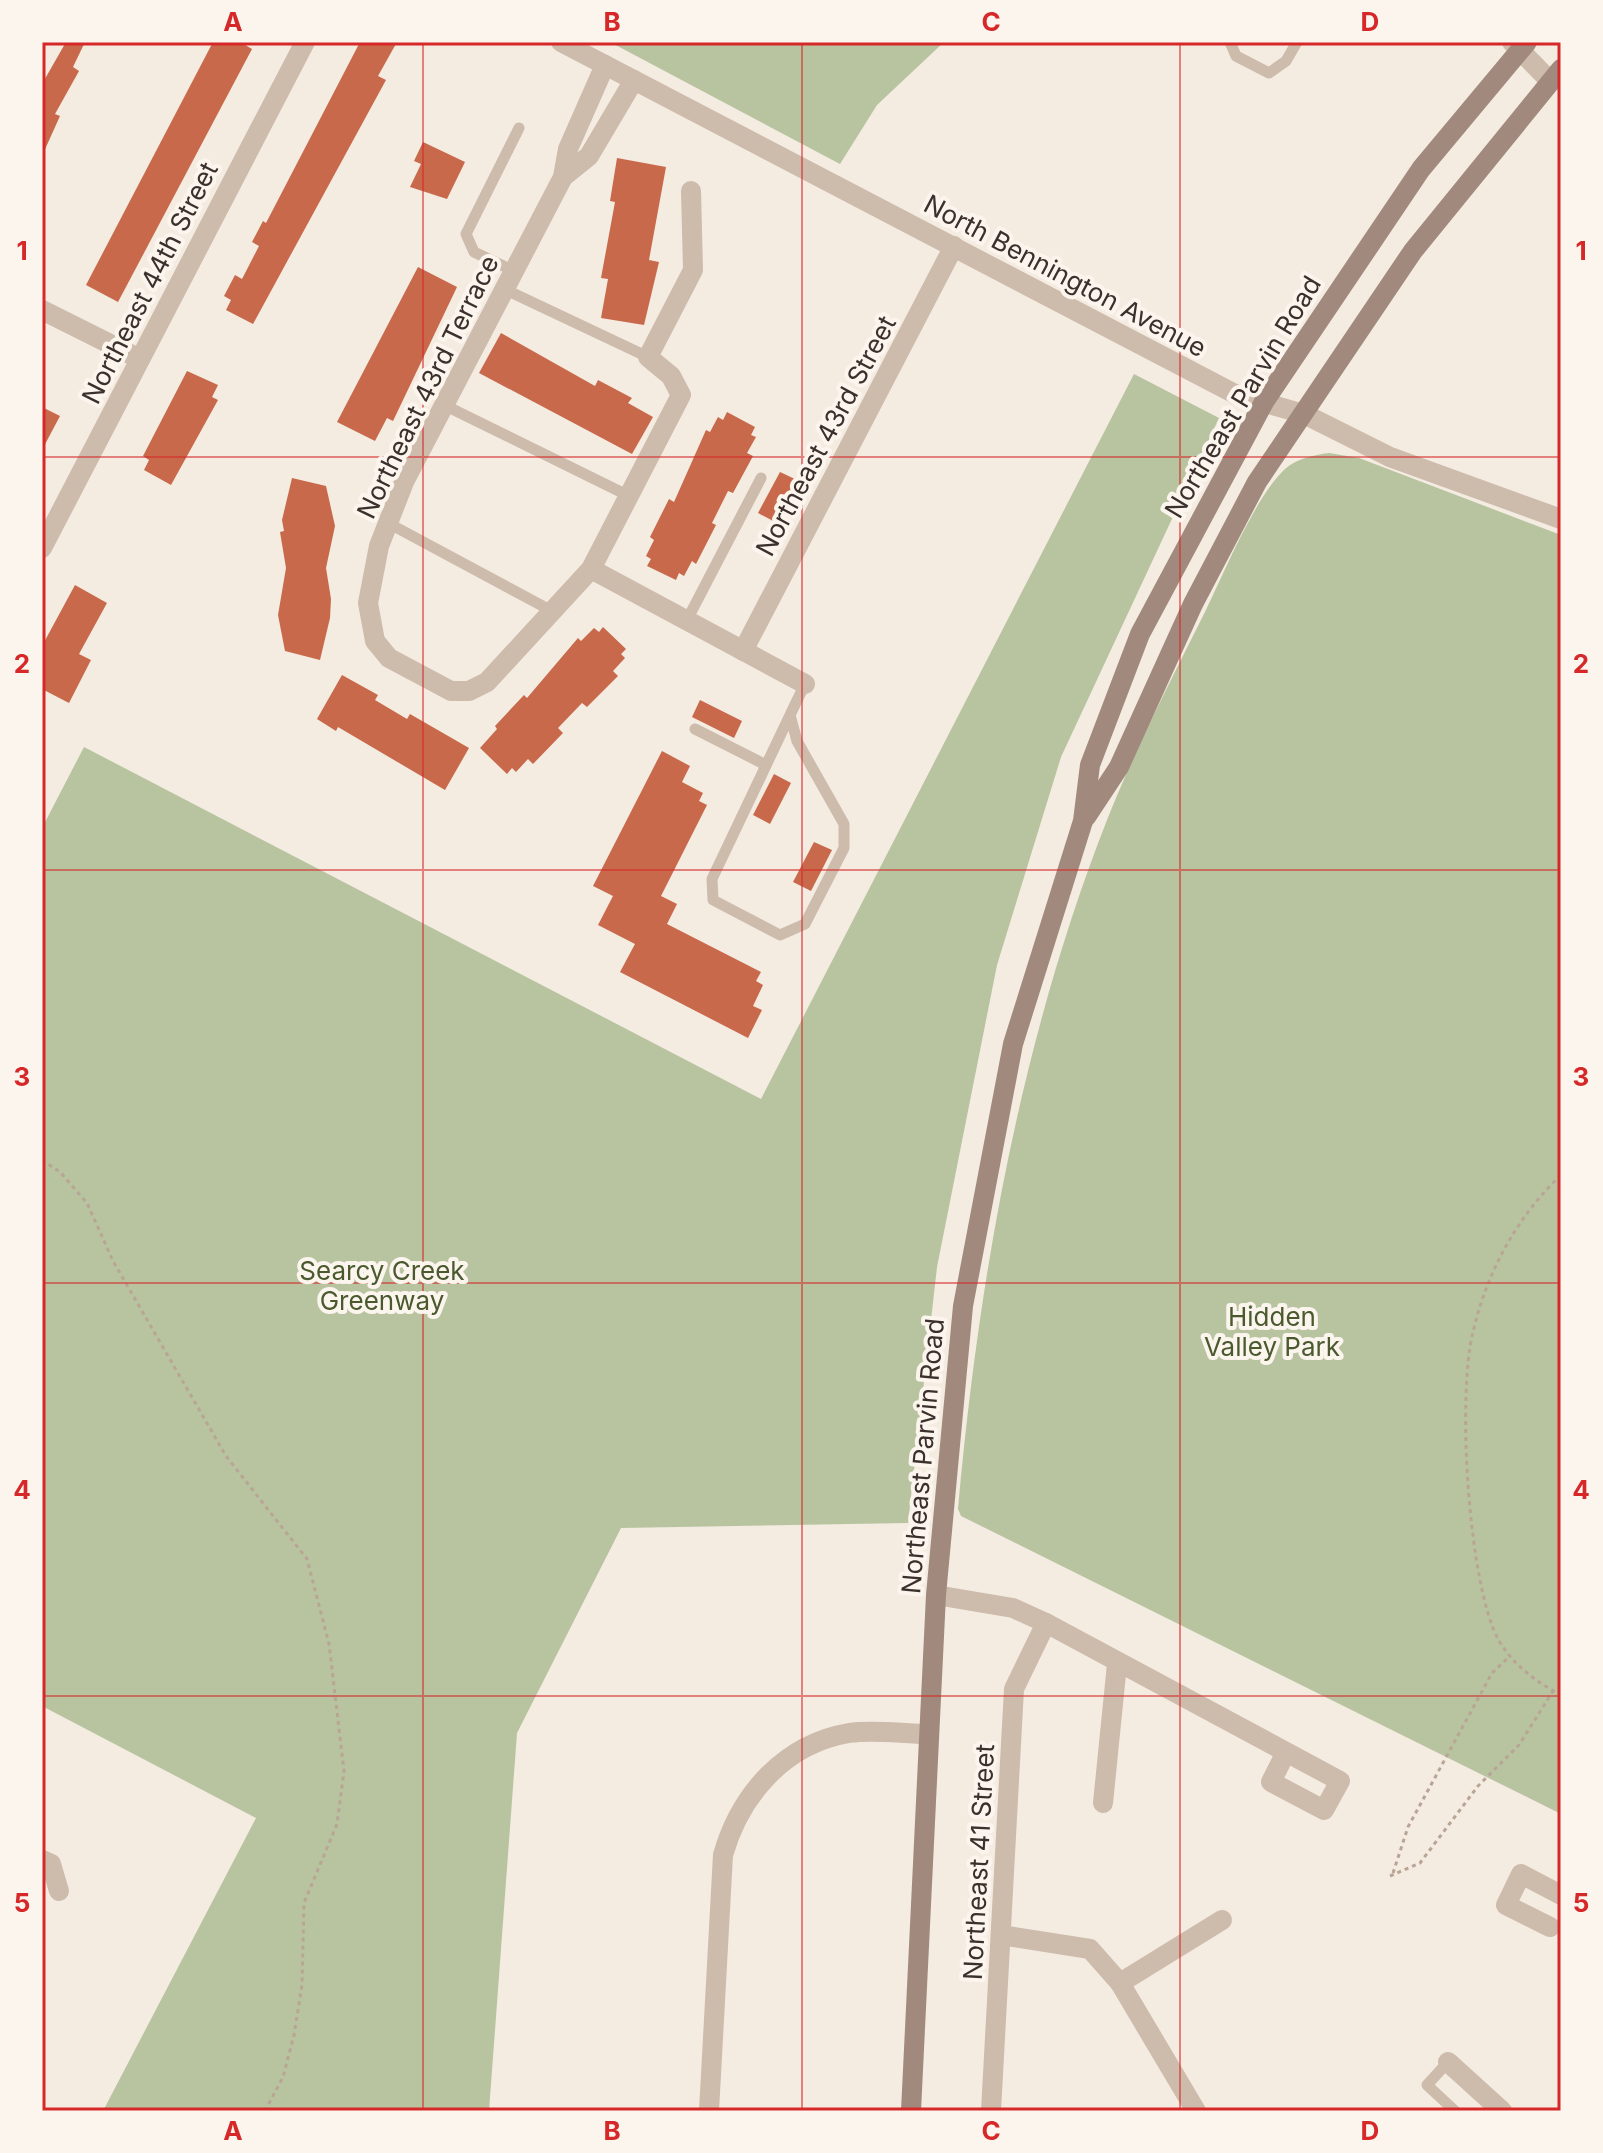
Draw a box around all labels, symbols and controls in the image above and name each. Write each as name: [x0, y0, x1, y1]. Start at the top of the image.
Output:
text: A: [223, 6, 243, 37]
text: B: [603, 6, 621, 37]
text: C: [981, 6, 1001, 37]
text: D: [1361, 6, 1379, 37]
street label: Northeast 44th Street: [75, 157, 224, 409]
street label: North Bennington Avenue: [919, 188, 1212, 363]
text: 1: [16, 235, 28, 266]
text: 1: [1575, 235, 1587, 266]
street label: Northeast 43rd Terrace: [350, 250, 505, 523]
street label: Northeast Parvin Road: [1158, 270, 1327, 523]
street label: Northeast 43rd Street: [749, 310, 902, 561]
text: 2: [14, 648, 30, 679]
text: 2: [1573, 648, 1589, 679]
text: 3: [14, 1061, 30, 1092]
text: 3: [1573, 1061, 1589, 1092]
park label: Searcy Creek Greenway: [299, 1255, 465, 1316]
park label: Hidden Valley Park: [1204, 1301, 1340, 1362]
street label: Northeast Parvin Road: [895, 1317, 950, 1595]
text: 4: [13, 1474, 31, 1505]
text: 4: [1572, 1474, 1590, 1505]
street label: Northeast 41 Street: [957, 1743, 1000, 1981]
text: 5: [14, 1887, 30, 1918]
text: 5: [1573, 1887, 1589, 1918]
text: A: [223, 2115, 243, 2146]
text: B: [603, 2115, 621, 2146]
text: C: [981, 2115, 1001, 2146]
text: D: [1361, 2115, 1379, 2146]

